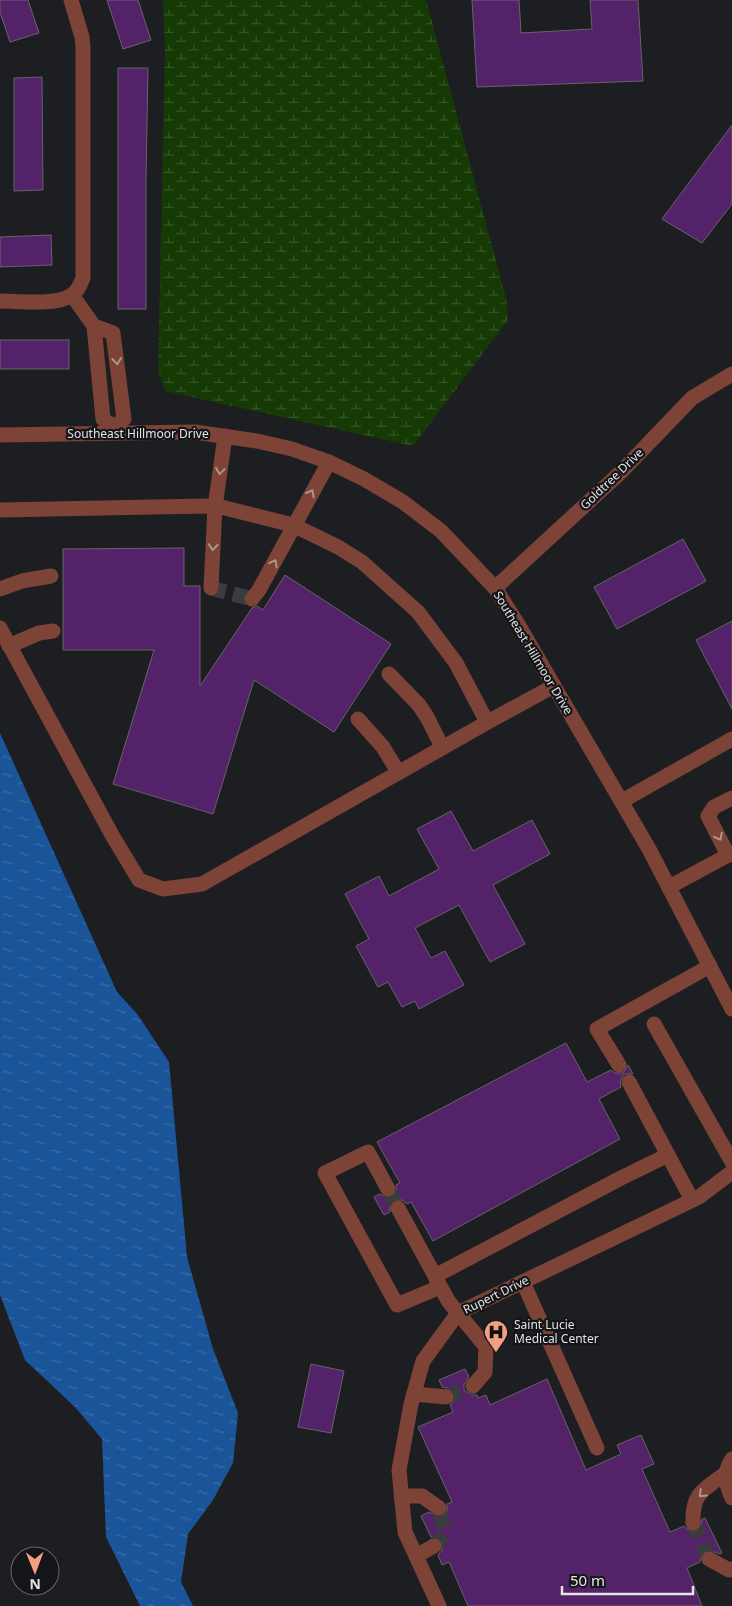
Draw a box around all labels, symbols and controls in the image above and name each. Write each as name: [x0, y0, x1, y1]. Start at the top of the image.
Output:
one-way arrow: [111, 357, 122, 365]
street label: Southeast Hillmoor Drive: [67, 425, 209, 442]
street label: Goldtree Drive: [576, 444, 647, 513]
one-way arrow: [215, 468, 226, 476]
one-way arrow: [305, 490, 315, 499]
one-way arrow: [207, 544, 218, 552]
one-way arrow: [267, 559, 277, 568]
street label: Southeast Hillmoor Drive: [490, 588, 577, 718]
one-way arrow: [713, 832, 723, 841]
street label: Rupert Drive: [460, 1271, 532, 1318]
place label: Saint Lucie Medical Center: [514, 1316, 599, 1347]
hospital icon: Saint Lucie Medical Center: [483, 1319, 509, 1353]
one-way arrow: [699, 1488, 708, 1497]
north arrow: [10, 1546, 60, 1596]
scale bar: [562, 1564, 693, 1596]
text: 50 m: [570, 1570, 605, 1590]
text: N: [29, 1575, 41, 1594]

